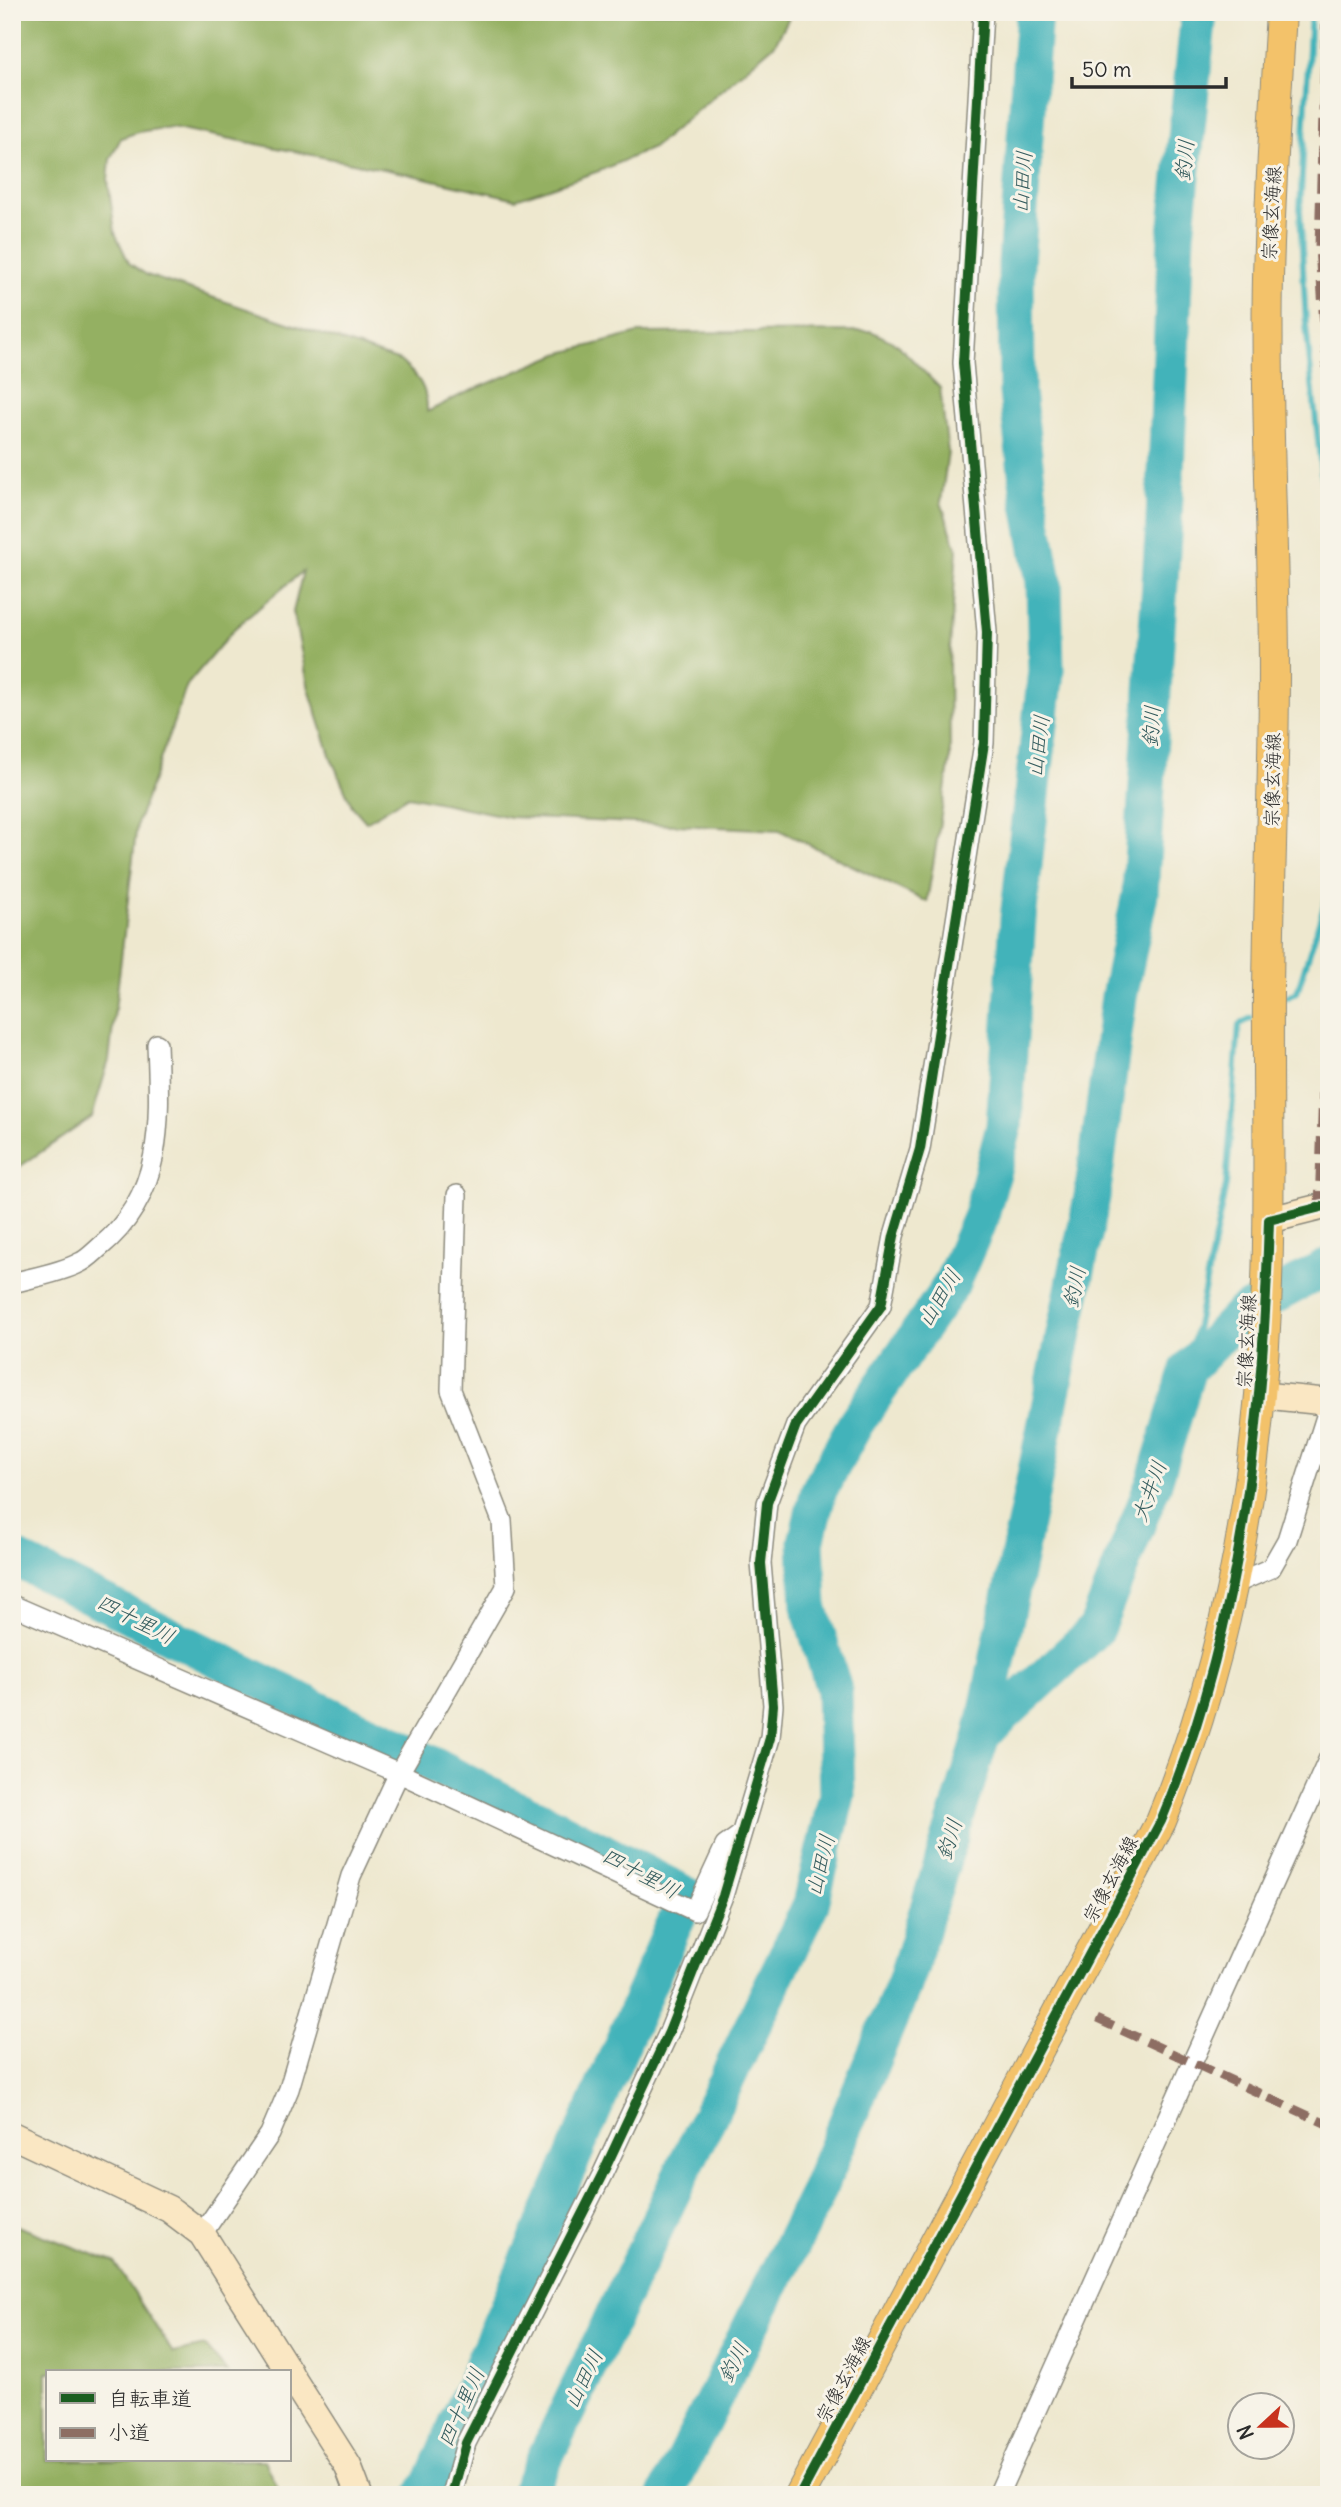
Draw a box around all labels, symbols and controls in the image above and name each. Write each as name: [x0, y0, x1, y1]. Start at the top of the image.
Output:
scale bar: [1072, 46, 1226, 90]
text: 50 m: [1082, 56, 1131, 83]
water label: 釣川: [1168, 138, 1200, 182]
water label: 山田川: [1006, 150, 1038, 214]
street label: 宗像玄海線: [1257, 165, 1285, 261]
water label: 釣川: [1136, 704, 1166, 748]
water label: 山田川: [1021, 713, 1055, 779]
street label: 宗像玄海線: [1259, 732, 1285, 828]
water label: 山田川: [911, 1264, 967, 1332]
water label: 釣川: [1056, 1264, 1092, 1310]
street label: 宗像玄海線: [1232, 1293, 1260, 1389]
water label: 大井川: [1126, 1457, 1172, 1525]
water label: 四十里川: [92, 1588, 180, 1650]
water label: 釣川: [930, 1815, 968, 1863]
water label: 山田川: [799, 1831, 841, 1899]
street label: 宗像玄海線: [1077, 1831, 1143, 1927]
water label: 四十里川: [598, 1841, 684, 1905]
street label: 宗像玄海線: [810, 2331, 876, 2427]
water label: 釣川: [711, 2337, 755, 2387]
water label: 山田川: [557, 2345, 609, 2413]
water label: 四十里川: [432, 2363, 490, 2451]
legend: [46, 2370, 290, 2462]
text: 自転車道: [108, 2385, 192, 2412]
north arrow: [1226, 2392, 1296, 2462]
text: 小道: [108, 2419, 150, 2446]
text: N: [1232, 2422, 1259, 2443]

